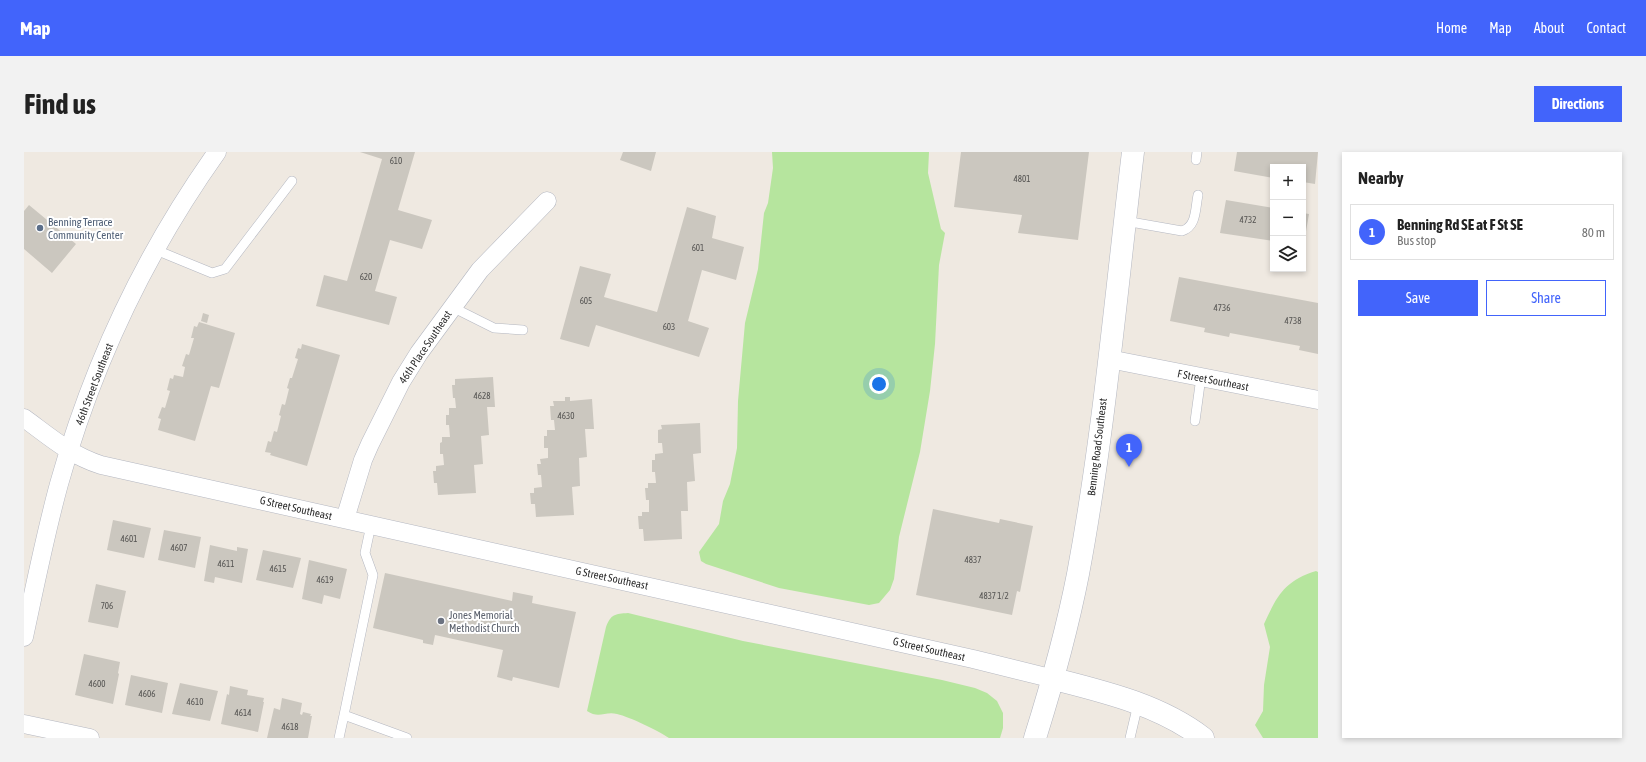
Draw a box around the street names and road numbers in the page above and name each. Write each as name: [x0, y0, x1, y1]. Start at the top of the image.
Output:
street label: 46th Place Southeast: [396, 308, 454, 386]
street label: 46th Street Southeast: [73, 341, 115, 427]
street label: F Street Southeast: [1176, 367, 1250, 393]
street label: Benning Road Southeast: [1085, 398, 1109, 496]
street label: G Street Southeast: [259, 494, 333, 522]
street label: G Street Southeast: [575, 564, 649, 592]
street label: G Street Southeast: [892, 635, 966, 663]

